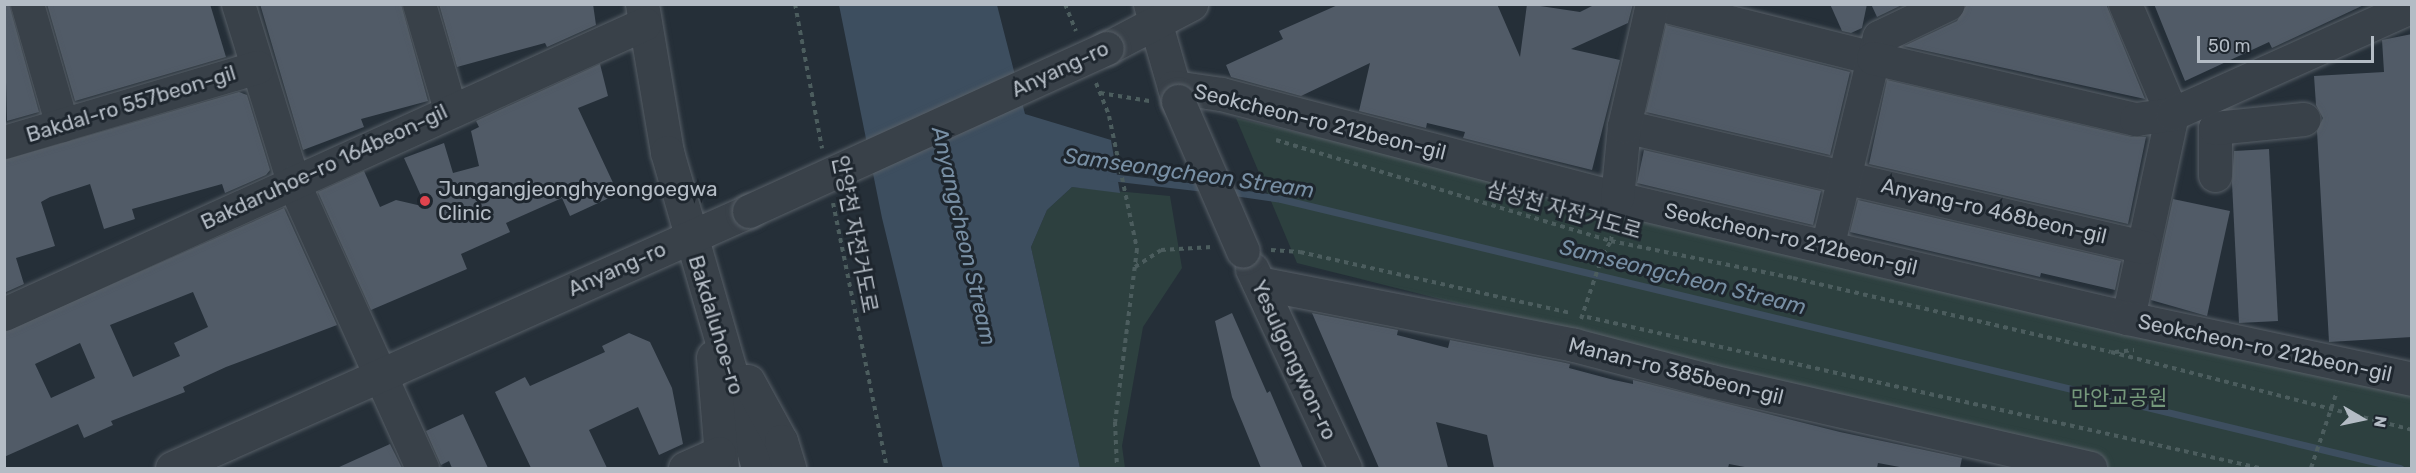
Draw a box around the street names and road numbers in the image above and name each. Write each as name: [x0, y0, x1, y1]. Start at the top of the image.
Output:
street label: Anyang-ro: [1007, 36, 1113, 102]
street label: Bakdal-ro 557beon-gil: [23, 60, 239, 148]
street label: Seokcheon-ro 212beon-gil: [1191, 78, 1449, 166]
street label: Bakdaruhoe-ro 164beon-gil: [197, 99, 451, 235]
street label: 안양천 자전거도로: [827, 153, 883, 315]
street label: Anyang-ro 468beon-gil: [1879, 173, 2109, 249]
street label: 삼성천 자전거도로: [1484, 176, 1644, 244]
street label: Seokcheon-ro 212beon-gil: [1662, 198, 1920, 280]
street label: Anyang-ro: [564, 236, 670, 302]
street label: Bakdaluhoe-ro: [683, 252, 749, 398]
street label: Yesulgongwon-ro: [1246, 276, 1342, 444]
street label: Seokcheon-ro 212beon-gil: [2136, 309, 2394, 387]
street label: Manan-ro 385beon-gil: [1566, 332, 1786, 410]

